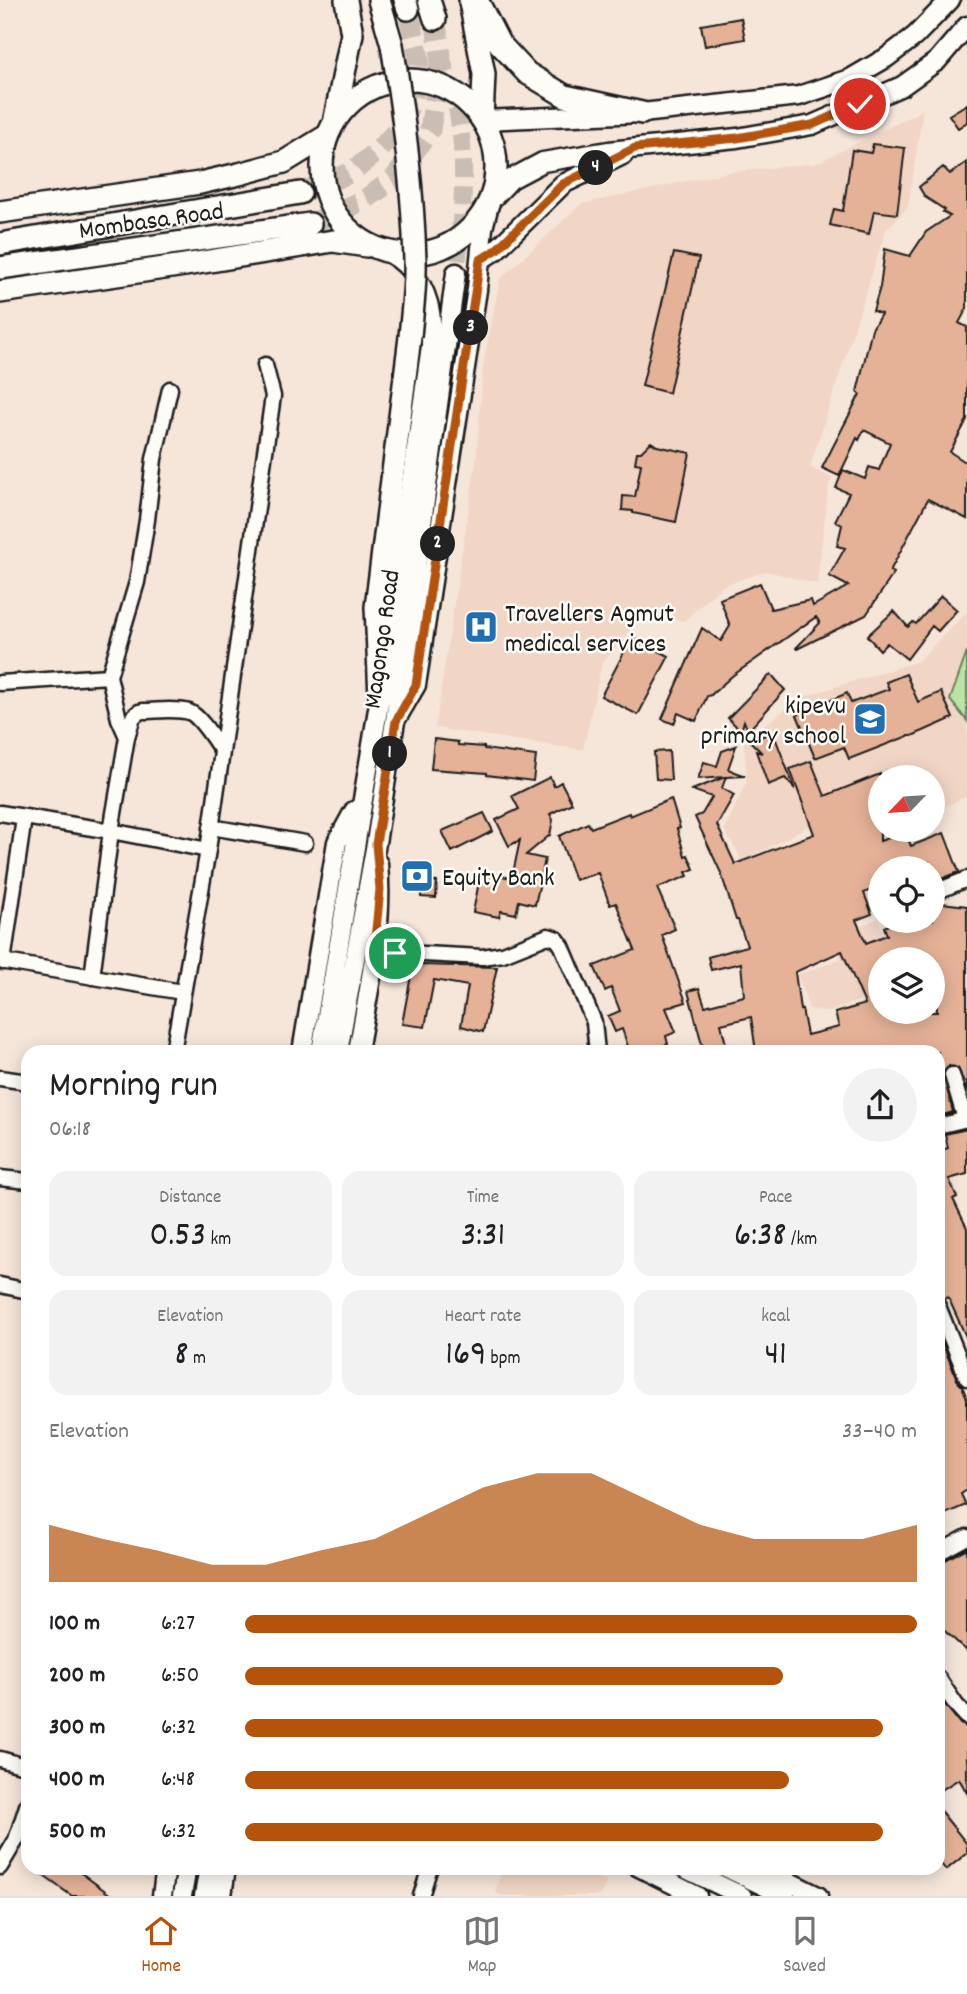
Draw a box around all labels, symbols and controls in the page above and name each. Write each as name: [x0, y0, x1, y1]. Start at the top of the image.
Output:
pin: [830, 74, 890, 134]
icon: check: [841, 85, 879, 123]
pin: 4: [578, 150, 614, 186]
text: 4: [592, 154, 599, 181]
street label: Mombasa Road: [77, 194, 226, 251]
pin: 3: [454, 310, 489, 346]
text: 3: [466, 314, 475, 341]
pin: 2: [420, 526, 456, 562]
text: 2: [433, 530, 442, 557]
street label: Magongo Road: [355, 568, 412, 711]
place label: Travellers Agmut medical services: [505, 597, 675, 664]
hospital icon: Travellers Agmut medical services: [462, 608, 500, 646]
place label: kipevu primary school: [701, 689, 846, 756]
school or university icon: kipevu primary school: [851, 700, 889, 738]
pin: 1: [372, 736, 408, 772]
text: 1: [387, 740, 392, 767]
north arrow: [868, 765, 945, 842]
map controls: [868, 765, 945, 1024]
button: locate: [868, 856, 945, 933]
bank icon: Equity Bank: [398, 857, 436, 895]
place label: Equity Bank: [442, 861, 555, 898]
pin: [365, 923, 425, 983]
icon: arrive: [376, 934, 414, 972]
button: layers: [868, 947, 945, 1024]
text: Morning run: [49, 1060, 218, 1115]
button: share: [843, 1068, 917, 1142]
text: 06:18: [49, 1114, 91, 1147]
text: Distance: [159, 1185, 221, 1212]
text: Time: [467, 1185, 499, 1212]
text: Pace: [759, 1185, 792, 1212]
text: 0.53: [149, 1212, 206, 1262]
text: 3:31: [461, 1212, 505, 1262]
text: 6:38: [734, 1212, 787, 1262]
text: km: [206, 1227, 231, 1254]
text: /km: [787, 1227, 817, 1254]
text: Elevation: [157, 1304, 223, 1331]
text: Heart rate: [445, 1304, 521, 1331]
text: kcal: [761, 1304, 790, 1331]
text: 8: [175, 1331, 189, 1381]
text: 169: [445, 1331, 486, 1381]
text: 41: [765, 1331, 787, 1381]
text: m: [189, 1346, 206, 1373]
text: bpm: [486, 1346, 521, 1373]
text: Elevation: [49, 1416, 129, 1449]
text: 33–40 m: [842, 1416, 917, 1449]
text: 100 m: [49, 1608, 100, 1641]
text: 6:27: [161, 1608, 195, 1641]
text: 200 m: [49, 1660, 105, 1693]
text: 6:50: [161, 1660, 199, 1693]
text: 300 m: [49, 1712, 105, 1745]
text: 6:32: [161, 1712, 196, 1745]
text: 400 m: [49, 1764, 105, 1797]
text: 6:48: [161, 1764, 195, 1797]
text: 500 m: [49, 1816, 106, 1849]
text: 6:32: [161, 1816, 196, 1849]
tab: Home: [141, 1912, 181, 1981]
tab: Map: [463, 1912, 501, 1981]
tab: Saved: [783, 1912, 826, 1981]

